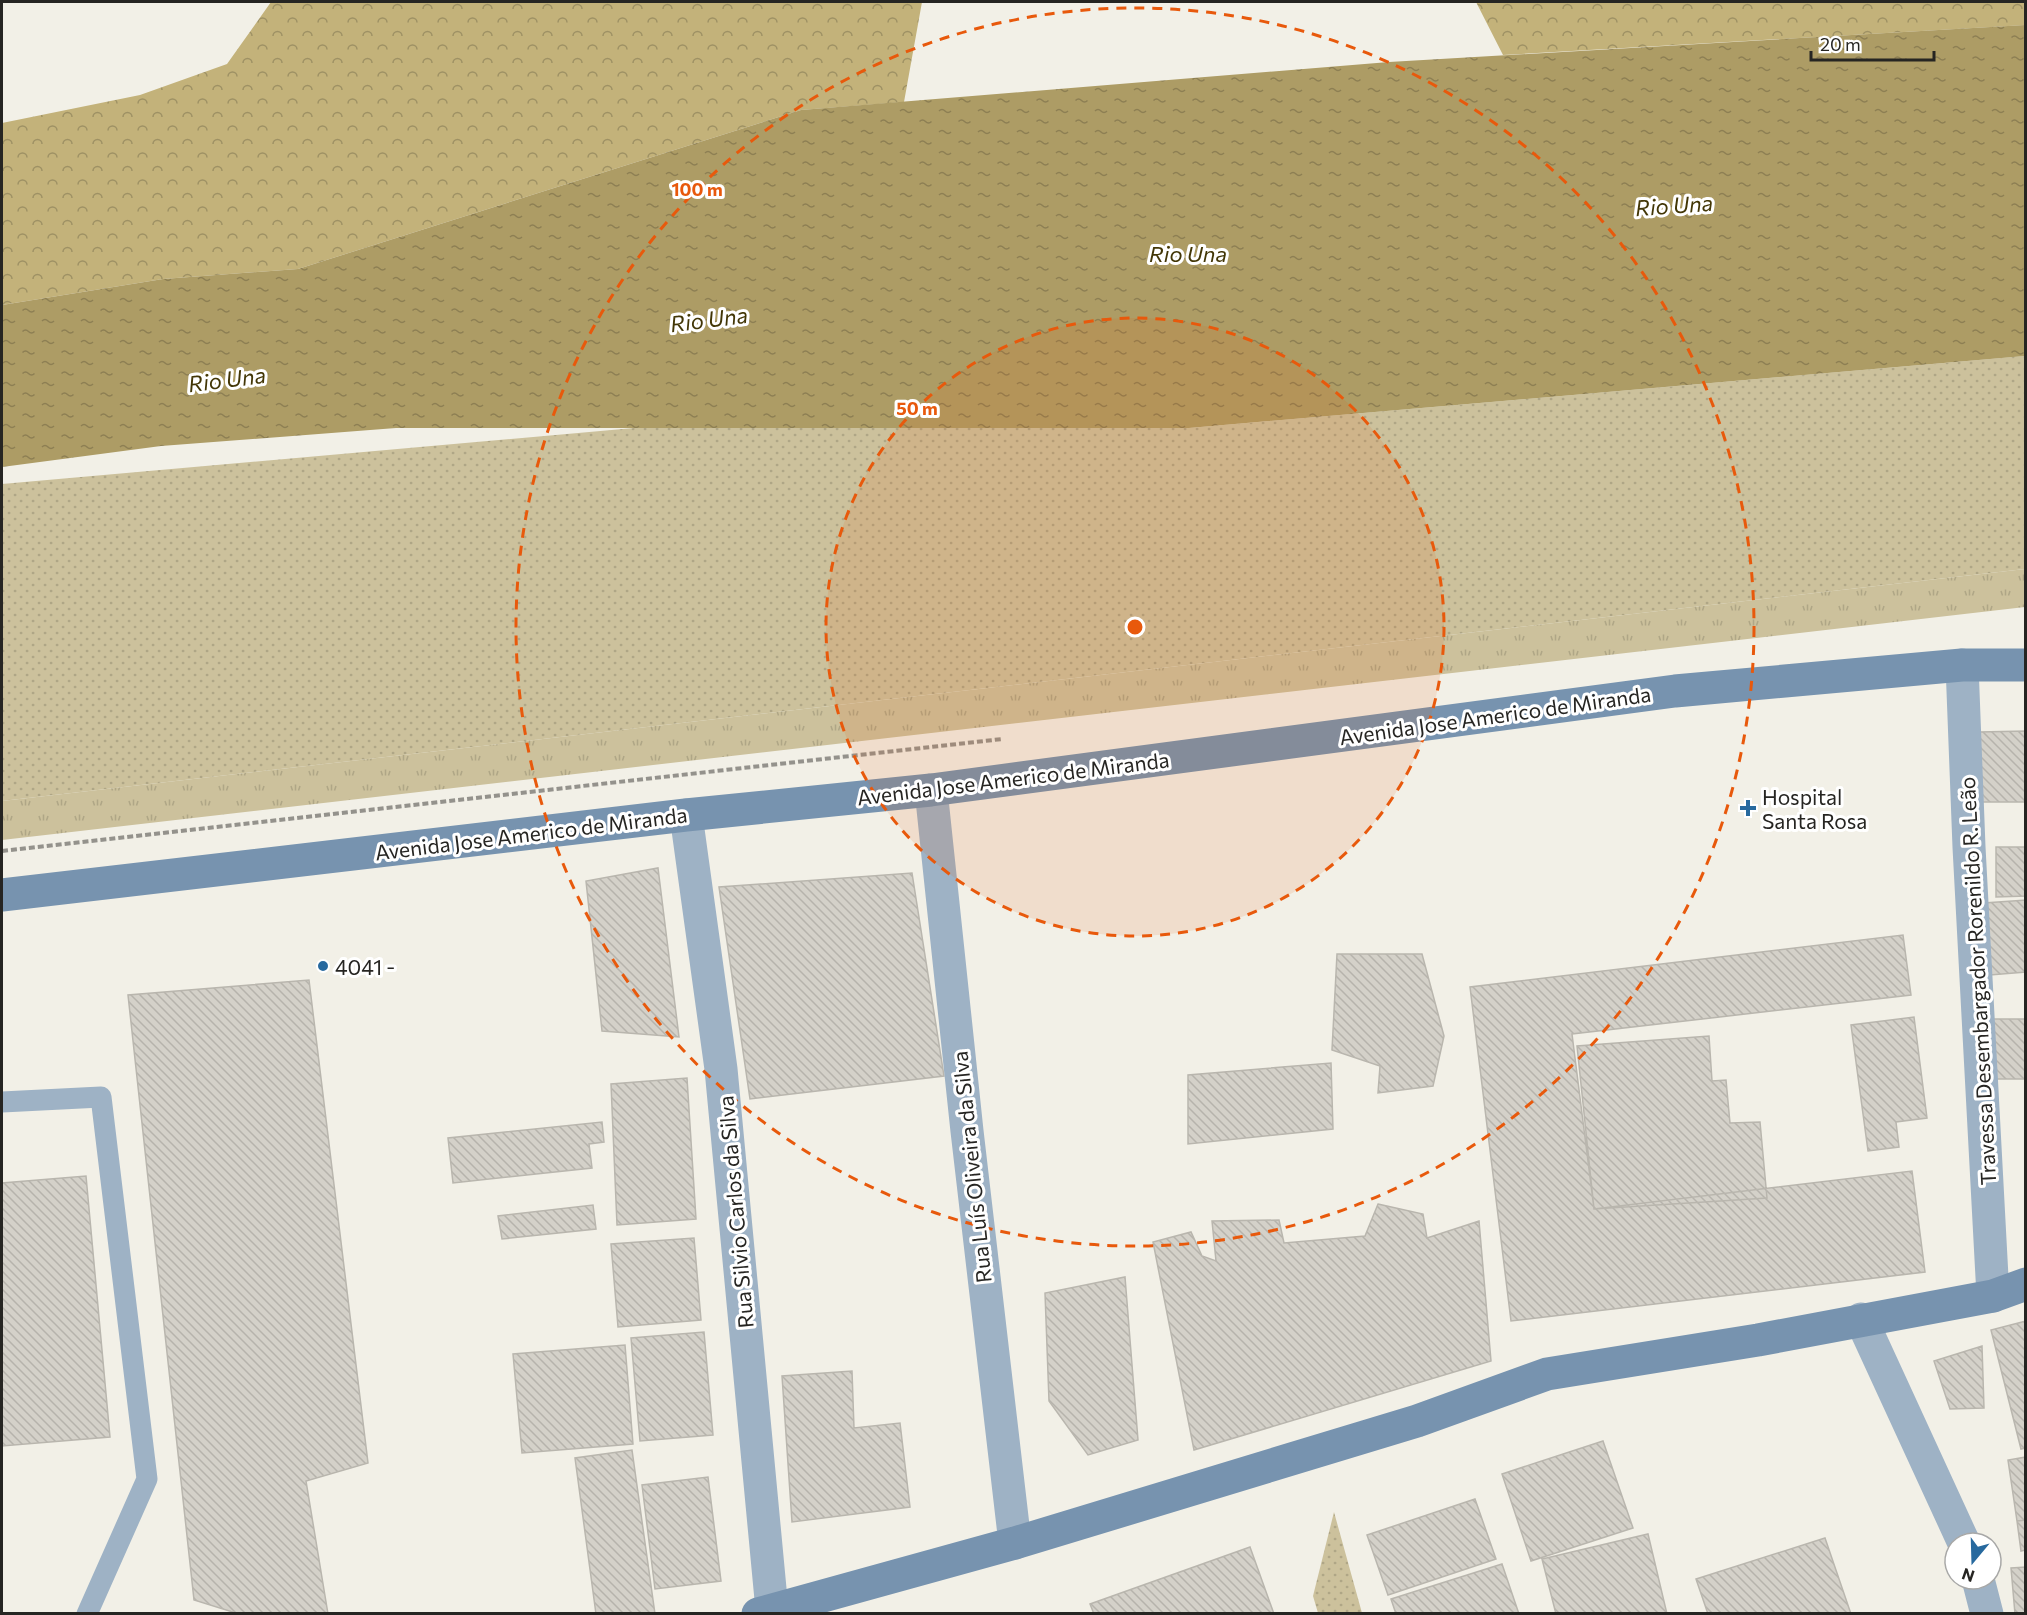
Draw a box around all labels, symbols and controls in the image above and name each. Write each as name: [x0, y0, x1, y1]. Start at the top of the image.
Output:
scale bar: [1811, 24, 1934, 62]
text: 20 m: [1820, 33, 1861, 55]
text: 100 m: [671, 178, 723, 200]
water label: Rio Una: [1634, 189, 1714, 221]
water label: Rio Una: [1149, 240, 1227, 267]
water label: Rio Una: [669, 301, 749, 337]
water label: Rio Una: [187, 361, 267, 397]
text: 50 m: [896, 397, 938, 419]
centre of rings: [1125, 617, 1145, 637]
street label: Avenida Jose Americo de Miranda: [1338, 681, 1652, 749]
street label: Avenida Jose Americo de Miranda: [855, 746, 1171, 810]
street label: Travessa Desembargador Rorenildo R. Leão: [1954, 776, 2000, 1186]
place label: Hospital Santa Rosa: [1762, 784, 1867, 833]
marker: Hospital Santa Rosa: [1739, 799, 1757, 817]
street label: Avenida Jose Americo de Miranda: [373, 801, 689, 865]
place label: 4041 -: [335, 954, 395, 979]
marker: 4041 -: [316, 959, 330, 973]
street label: Rua Luís Oliveira da Silva: [946, 1050, 996, 1284]
street label: Rua Silvio Carlos da Silva: [712, 1095, 758, 1329]
north arrow: [1943, 1531, 2003, 1591]
text: N: [1959, 1565, 1977, 1587]

